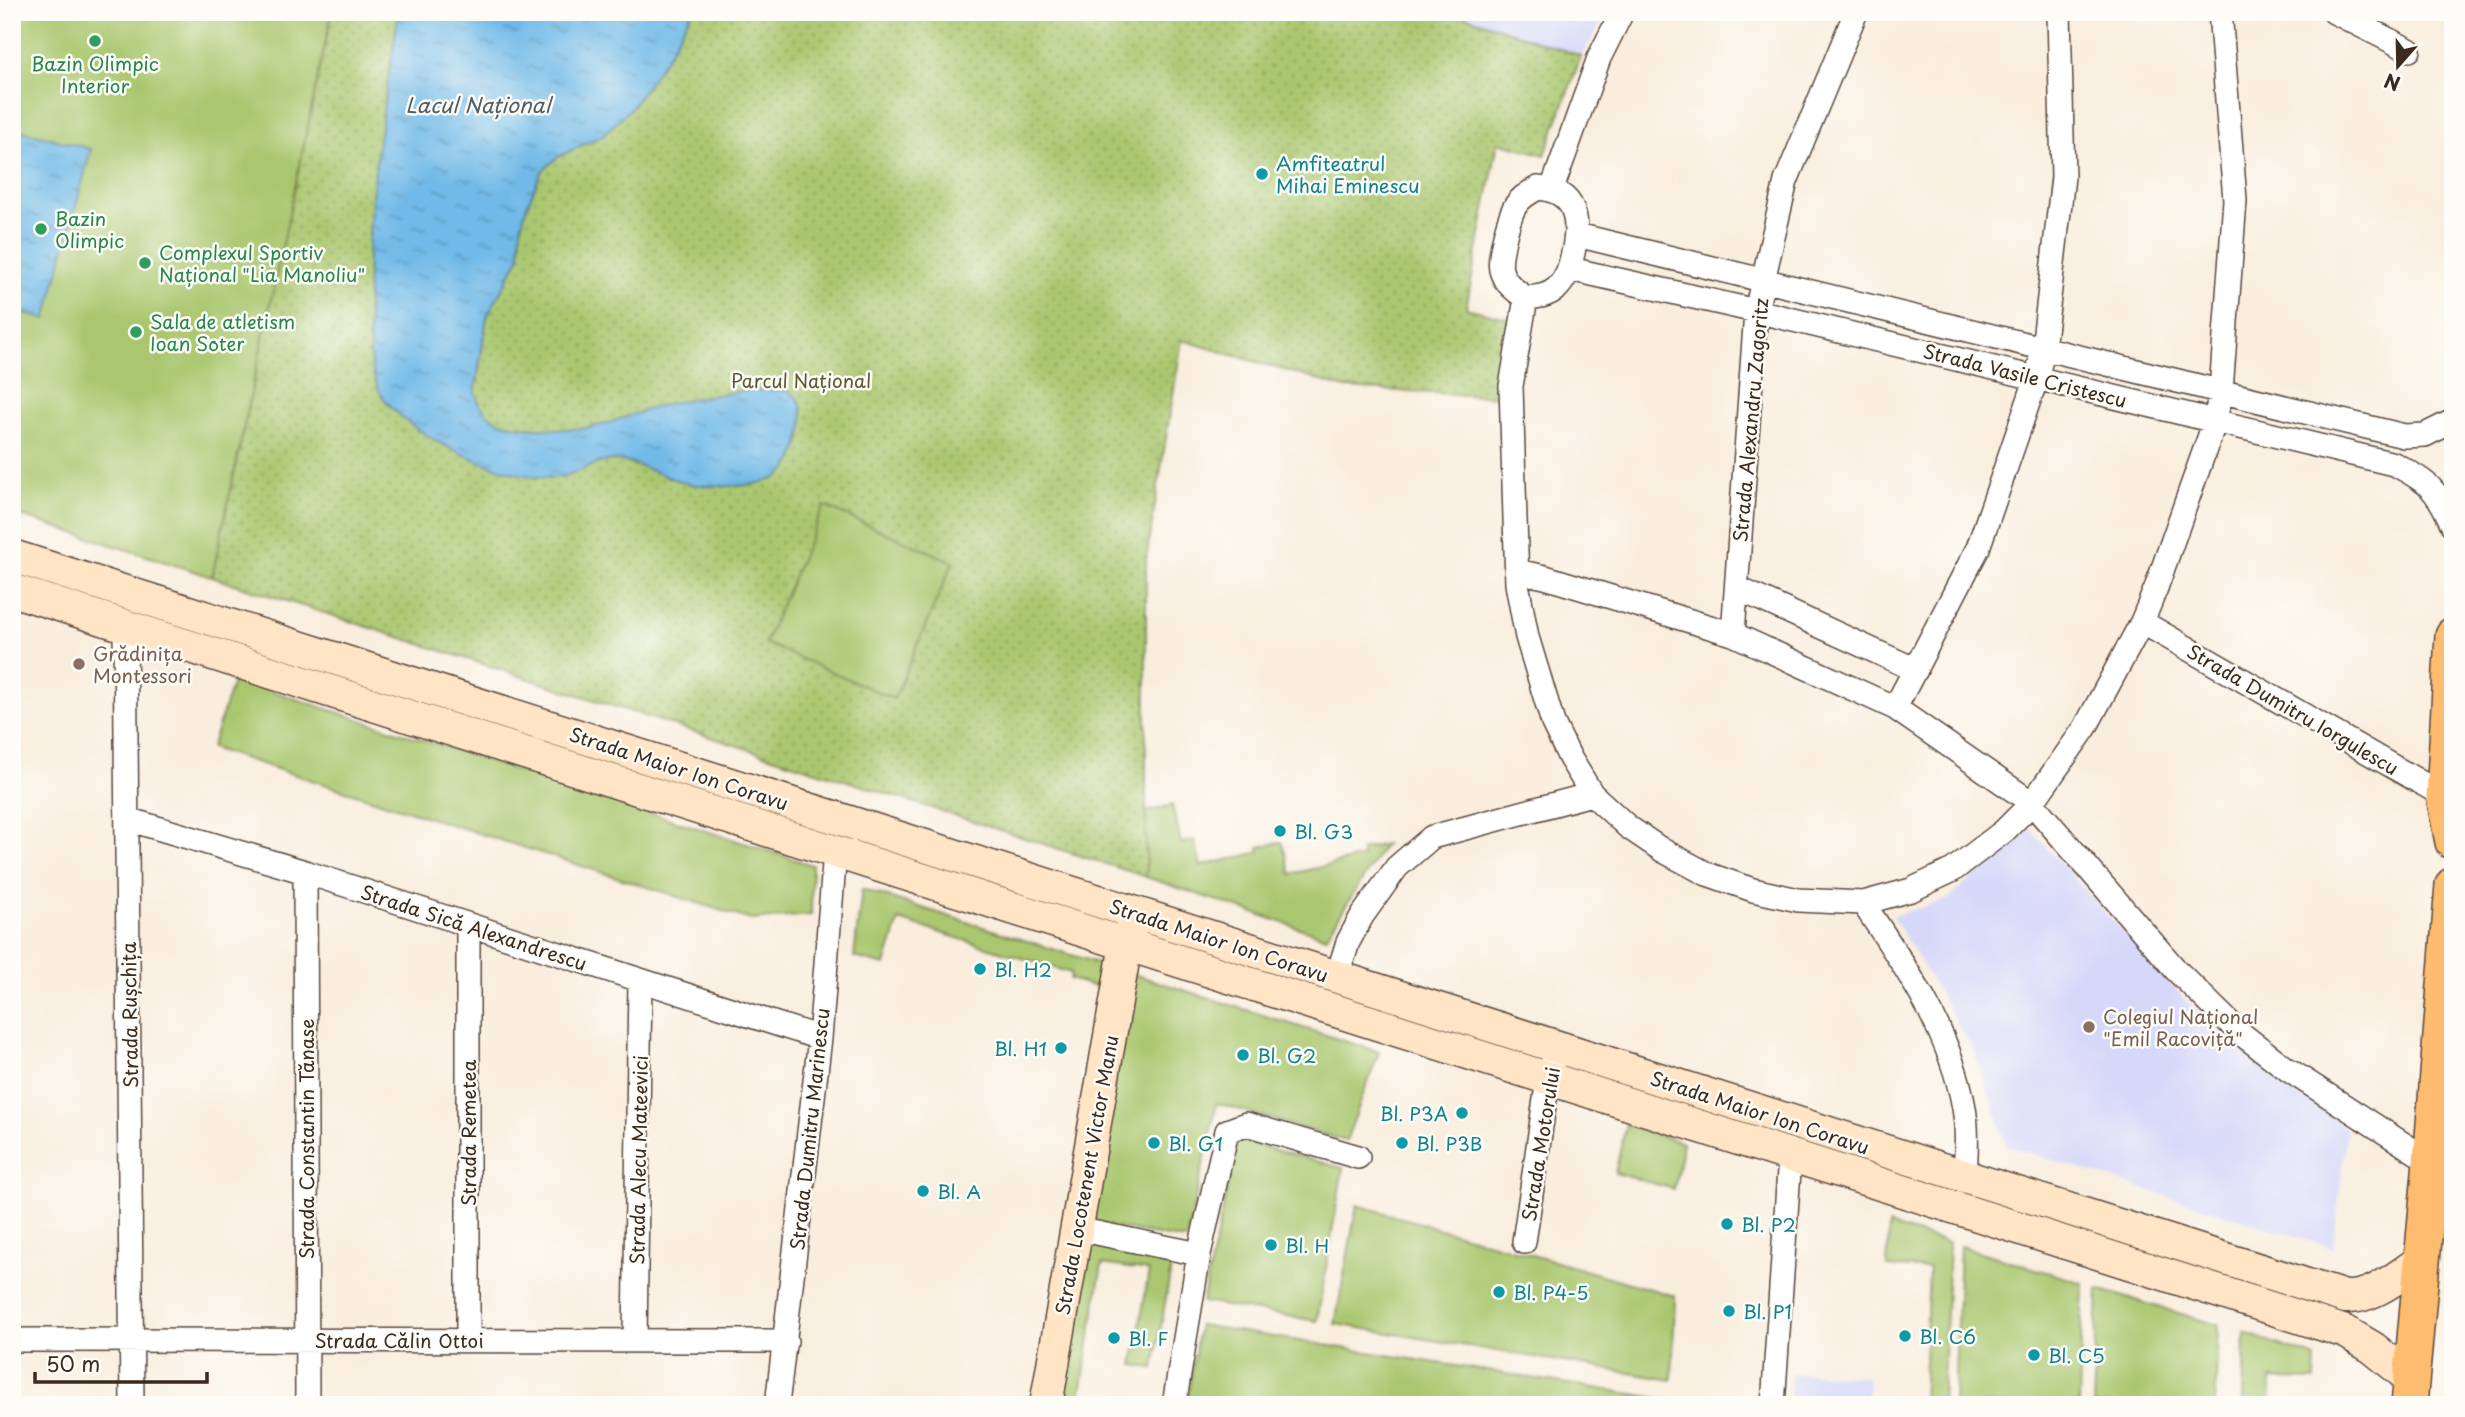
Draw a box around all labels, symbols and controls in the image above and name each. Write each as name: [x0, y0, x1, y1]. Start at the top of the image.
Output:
north arrow: [2364, 32, 2434, 102]
marker: Bazin Olimpic Interior: [87, 33, 103, 49]
place label: Bazin Olimpic Interior: [31, 49, 159, 99]
text: N: [2380, 67, 2404, 99]
water label: Lacul Național: [405, 88, 554, 120]
place label: Amfiteatrul Mihai Eminescu: [1276, 149, 1420, 199]
marker: Amfiteatrul Mihai Eminescu: [1254, 166, 1270, 182]
place label: Bazin Olimpic: [55, 204, 124, 254]
marker: Bazin Olimpic: [33, 221, 49, 237]
place label: Complexul Sportiv Național "Lia Manoliu": [159, 238, 365, 288]
marker: Complexul Sportiv Național "Lia Manoliu": [137, 255, 153, 271]
street label: Strada Alexandru Zagoritz: [1725, 297, 1775, 543]
place label: Sala de atletism Ioan Soter: [150, 307, 295, 357]
marker: Sala de atletism Ioan Soter: [128, 324, 144, 340]
street label: Strada Vasile Cristescu: [1920, 336, 2130, 414]
park label: Parcul Național: [731, 366, 871, 394]
street label: Strada Dumitru Iorgulescu: [2182, 637, 2404, 781]
place label: Grădinița Montessori: [93, 639, 192, 689]
marker: Grădinița Montessori: [71, 656, 87, 672]
street label: Strada Maior Ion Coravu: [566, 719, 792, 817]
place label: Bl. G3: [1294, 817, 1353, 845]
marker: Bl. G3: [1272, 823, 1288, 839]
street label: Strada Sică Alexandrescu: [357, 877, 591, 977]
street label: Strada Maior Ion Coravu: [1106, 891, 1332, 989]
street label: Strada Rușchița: [114, 942, 144, 1088]
place label: Bl. H2: [994, 955, 1052, 983]
marker: Bl. H2: [972, 961, 988, 977]
place label: Colegiul Național "Emil Racoviță": [2103, 1002, 2258, 1052]
street label: Strada Dumitru Marinescu: [782, 1006, 836, 1252]
street label: Strada Constantin Tănase: [292, 1019, 320, 1259]
marker: Colegiul Național "Emil Racoviță": [2081, 1019, 2097, 1035]
street label: Strada Locotenent Victor Manu: [1048, 1033, 1124, 1317]
place label: Bl. H1: [994, 1034, 1047, 1062]
marker: Bl. H1: [1053, 1040, 1069, 1056]
place label: Bl. G2: [1257, 1041, 1317, 1069]
marker: Bl. G2: [1235, 1047, 1251, 1063]
street label: Strada Alecu Mateevici: [622, 1055, 654, 1265]
street label: Strada Remetea: [454, 1060, 482, 1206]
street label: Strada Maior Ion Coravu: [1647, 1063, 1873, 1161]
street label: Strada Motorului: [1514, 1065, 1566, 1223]
place label: Bl. P3A: [1380, 1099, 1448, 1127]
marker: Bl. P3A: [1454, 1105, 1470, 1121]
place label: Bl. G1: [1168, 1129, 1223, 1157]
place label: Bl. P3B: [1416, 1129, 1482, 1157]
marker: Bl. G1: [1146, 1135, 1162, 1151]
marker: Bl. P3B: [1394, 1135, 1410, 1151]
place label: Bl. A: [937, 1177, 981, 1205]
marker: Bl. A: [915, 1183, 931, 1199]
place label: Bl. P2: [1741, 1210, 1796, 1238]
marker: Bl. P2: [1719, 1216, 1735, 1232]
place label: Bl. H: [1285, 1231, 1329, 1259]
marker: Bl. H: [1263, 1237, 1279, 1253]
place label: Bl. P4-5: [1513, 1278, 1589, 1306]
marker: Bl. P4-5: [1491, 1284, 1507, 1300]
place label: Bl. P1: [1743, 1297, 1792, 1325]
marker: Bl. P1: [1721, 1303, 1737, 1319]
place label: Bl. C6: [1919, 1322, 1976, 1350]
place label: Bl. F: [1128, 1324, 1168, 1352]
street label: Strada Călin Ottoi: [314, 1326, 484, 1354]
marker: Bl. C6: [1897, 1328, 1913, 1344]
marker: Bl. F: [1106, 1330, 1122, 1346]
scale bar: [35, 1340, 206, 1384]
place label: Bl. C5: [2048, 1341, 2105, 1369]
text: 50 m: [46, 1347, 100, 1379]
marker: Bl. C5: [2026, 1347, 2042, 1363]

